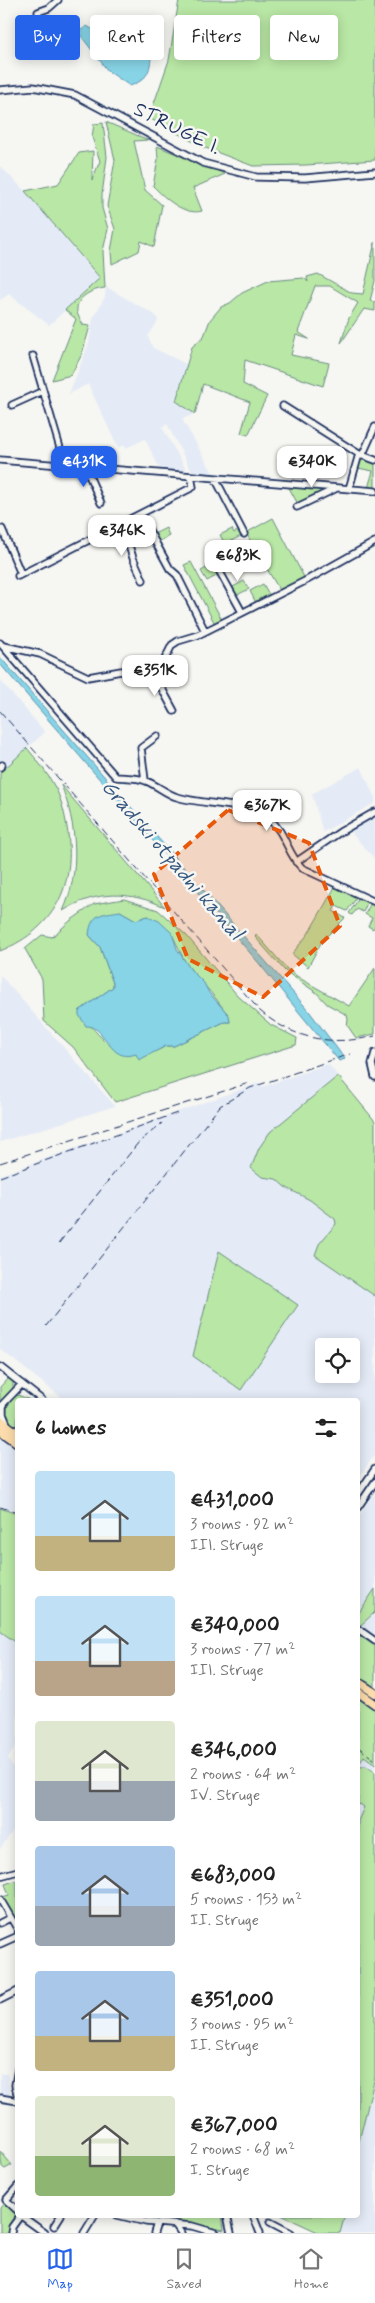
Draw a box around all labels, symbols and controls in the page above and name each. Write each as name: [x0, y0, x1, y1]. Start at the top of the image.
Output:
chip: Buy: [15, 15, 80, 60]
chip: Rent: [90, 15, 164, 60]
chip: Filters: [174, 15, 260, 60]
chip: New: [270, 15, 338, 60]
street label: STRUGE I.: [129, 96, 225, 162]
pin: €431K: [49, 446, 119, 488]
pin: €340K: [277, 446, 347, 488]
text: €431K: [62, 451, 106, 472]
text: €340K: [288, 451, 336, 472]
pin: €346K: [87, 514, 157, 557]
text: €346K: [99, 520, 145, 541]
pin: €683K: [203, 540, 273, 582]
text: €683K: [215, 545, 261, 566]
pin: €351K: [120, 654, 190, 697]
text: €351K: [133, 660, 177, 681]
water label: Gradski otpadni kanal: [95, 774, 251, 947]
pin: €367K: [232, 790, 302, 832]
text: €367K: [244, 795, 290, 816]
map controls: [315, 1338, 360, 1383]
button: locate: [315, 1338, 360, 1383]
text: 6 homes: [35, 1414, 106, 1442]
icon: filters: [312, 1414, 340, 1442]
text: €431,000: [190, 1486, 274, 1514]
icon: home: [75, 1491, 135, 1551]
text: 3 rooms · 92 m²: [190, 1514, 294, 1535]
text: III. Struge: [190, 1535, 264, 1556]
text: €340,000: [190, 1611, 280, 1639]
icon: home: [75, 1616, 135, 1676]
text: 3 rooms · 77 m²: [190, 1639, 295, 1660]
text: III. Struge: [190, 1660, 264, 1681]
text: €346,000: [190, 1736, 277, 1764]
icon: home: [75, 1741, 135, 1801]
text: 2 rooms · 64 m²: [190, 1764, 296, 1785]
text: IV. Struge: [190, 1785, 260, 1806]
text: €683,000: [190, 1861, 276, 1889]
icon: home: [75, 1866, 135, 1926]
text: 5 rooms · 153 m²: [190, 1889, 302, 1910]
text: II. Struge: [190, 1910, 259, 1931]
text: €351,000: [190, 1986, 274, 2014]
icon: home: [75, 1991, 135, 2051]
text: 3 rooms · 95 m²: [190, 2014, 294, 2035]
text: II. Struge: [190, 2035, 259, 2056]
text: €367,000: [190, 2111, 278, 2139]
icon: home: [75, 2116, 135, 2176]
text: 2 rooms · 68 m²: [190, 2139, 295, 2160]
text: I. Struge: [190, 2160, 250, 2181]
tab: Map: [46, 2245, 74, 2293]
tab: Saved: [166, 2245, 202, 2293]
tab: Home: [294, 2245, 329, 2293]

